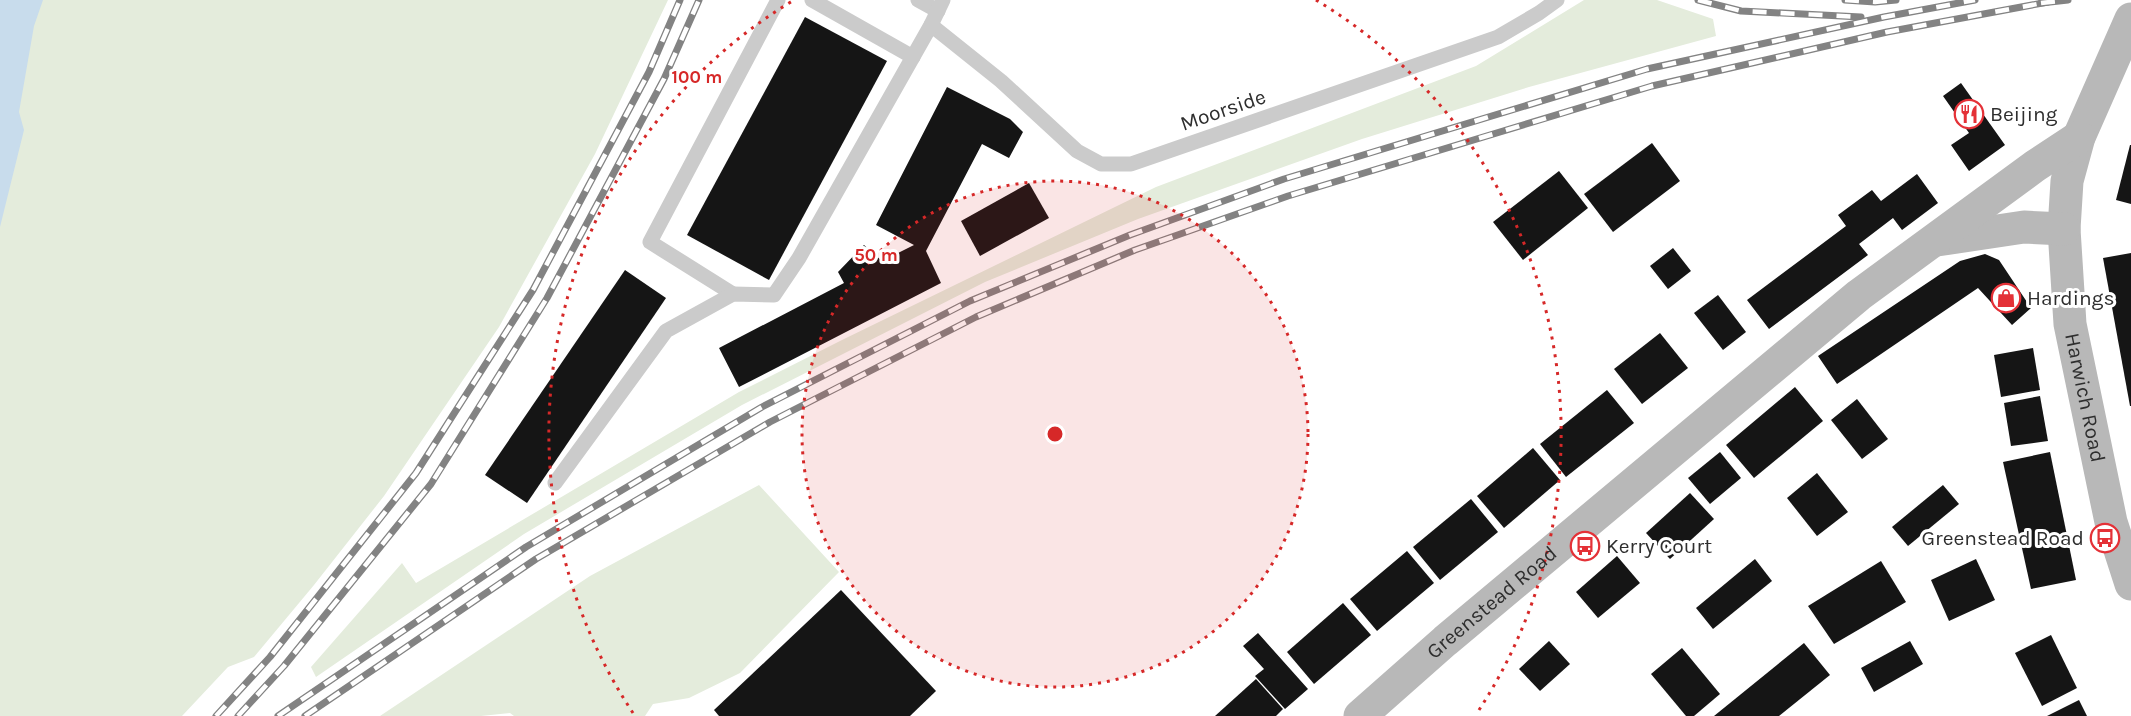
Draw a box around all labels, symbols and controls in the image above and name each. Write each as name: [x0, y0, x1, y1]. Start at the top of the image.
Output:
text: 100 m: [672, 66, 722, 88]
street label: Moorside: [1177, 84, 1269, 136]
restaurant icon: Beijing: [1953, 98, 1985, 130]
place label: Beijing: [1990, 102, 2058, 126]
text: 50 m: [854, 244, 898, 266]
shop icon: Hardings: [1990, 282, 2022, 314]
place label: Hardings: [2027, 286, 2114, 310]
street label: Harwich Road: [2060, 331, 2110, 464]
centre of rings: [1045, 424, 1065, 444]
bus stop icon: Greenstead Road: [2089, 522, 2121, 554]
place label: Greenstead Road: [1922, 526, 2084, 550]
bus stop icon: Kerry Court: [1569, 530, 1601, 562]
place label: Kerry Court: [1606, 534, 1712, 558]
street label: Greenstead Road: [1422, 541, 1562, 664]

